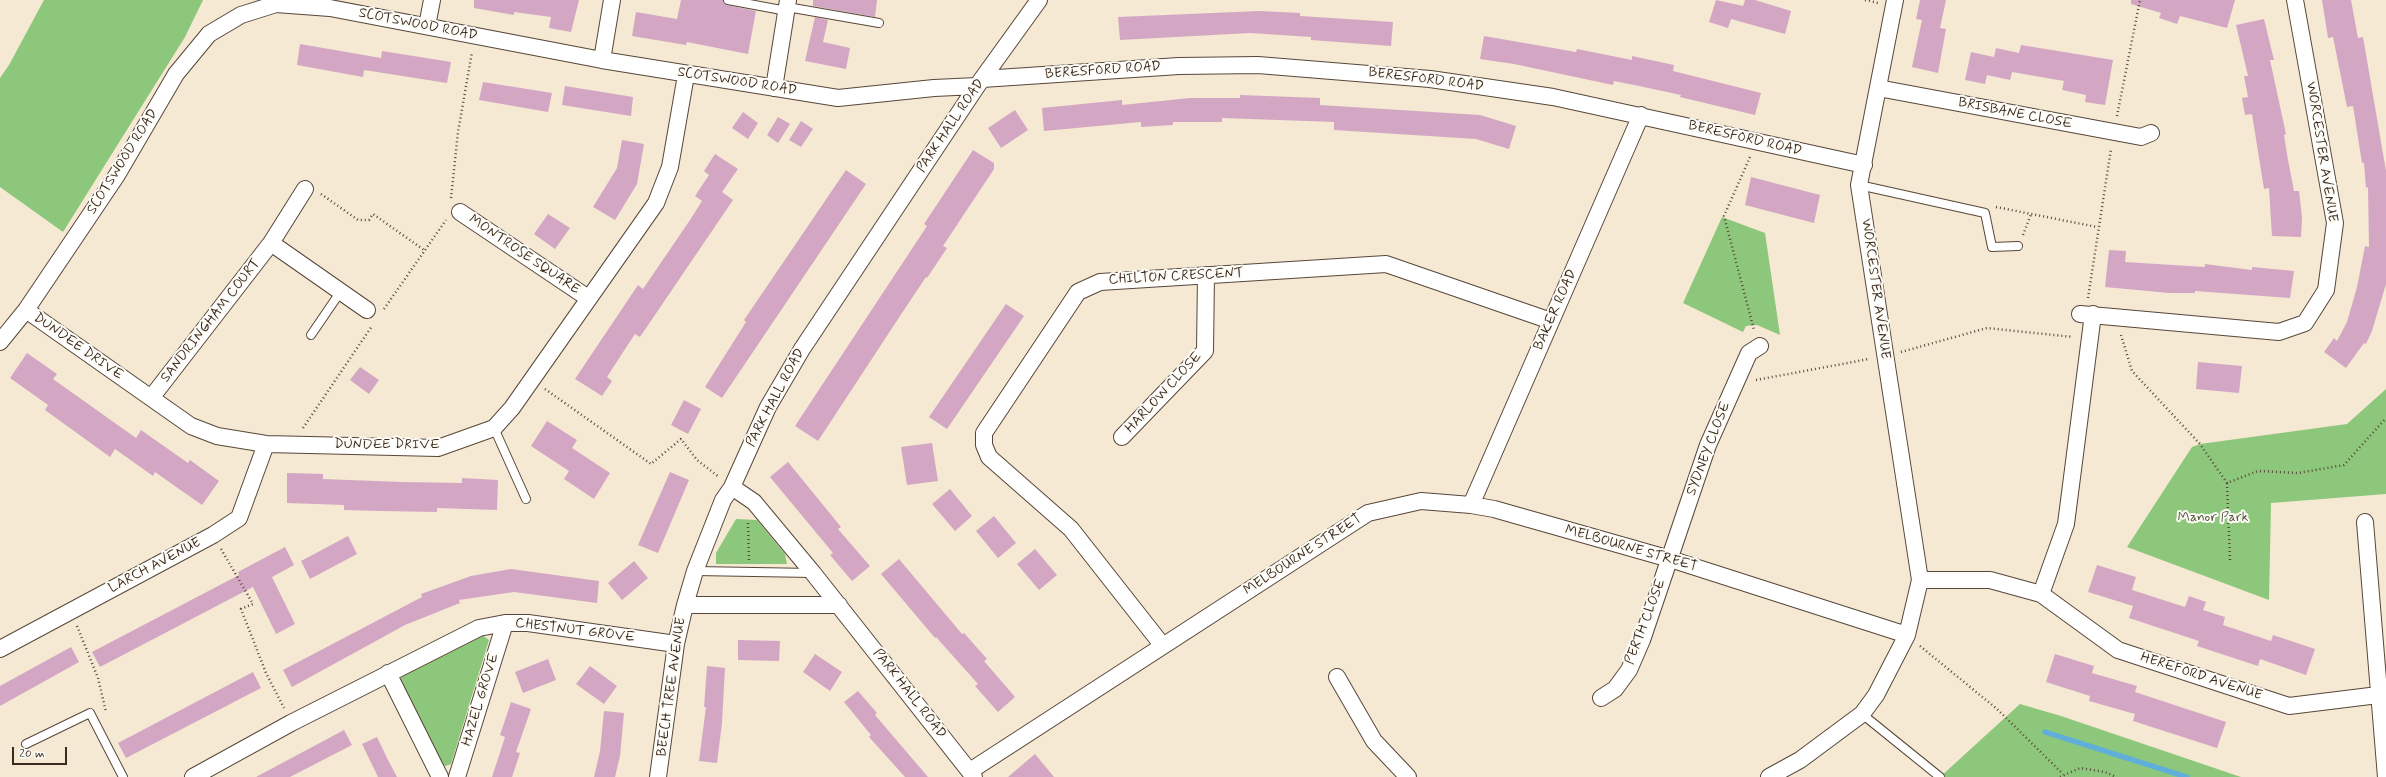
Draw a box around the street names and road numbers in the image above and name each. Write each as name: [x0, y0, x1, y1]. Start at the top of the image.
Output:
street label: SCOTSWOOD ROAD: [357, 5, 479, 45]
street label: BERESFORD ROAD: [1045, 59, 1161, 83]
street label: SCOTSWOOD ROAD: [676, 64, 798, 100]
street label: BERESFORD ROAD: [1367, 65, 1485, 95]
street label: PARK HALL ROAD: [914, 76, 988, 176]
street label: WORCESTER AVENUE: [2302, 81, 2340, 223]
street label: BRISBANE CLOSE: [1957, 95, 2073, 133]
street label: SCOTSWOOD ROAD: [84, 106, 162, 218]
street label: BERESFORD ROAD: [1687, 118, 1803, 160]
street label: MONTROSE SQUARE: [465, 212, 583, 298]
street label: WORCESTER AVENUE: [1857, 218, 1893, 360]
street label: SANDRINGHAM COURT: [158, 256, 264, 386]
street label: CHILTON CRESCENT: [1108, 265, 1244, 289]
street label: BAKER ROAD: [1531, 267, 1581, 353]
street label: DUNDEE DRIVE: [30, 310, 126, 384]
street label: PARK HALL ROAD: [743, 346, 809, 450]
street label: HARLOW CLOSE: [1122, 349, 1206, 437]
street label: SYDNEY CLOSE: [1683, 400, 1735, 498]
street label: DUNDEE DRIVE: [334, 437, 440, 453]
street label: MELBOURNE STREET: [1241, 511, 1365, 599]
street label: MELBOURNE STREET: [1563, 522, 1699, 576]
street label: LARCH AVENUE: [106, 535, 204, 597]
street label: PERTH CLOSE: [1622, 577, 1670, 667]
street label: CHESTNUT GROVE: [514, 615, 636, 647]
street label: BEECH TREE AVENUE: [654, 616, 690, 758]
street label: PARK HALL ROAD: [869, 646, 949, 742]
street label: HEREFORD AVENUE: [2138, 649, 2264, 705]
street label: HAZEL GROVE: [459, 652, 503, 748]

